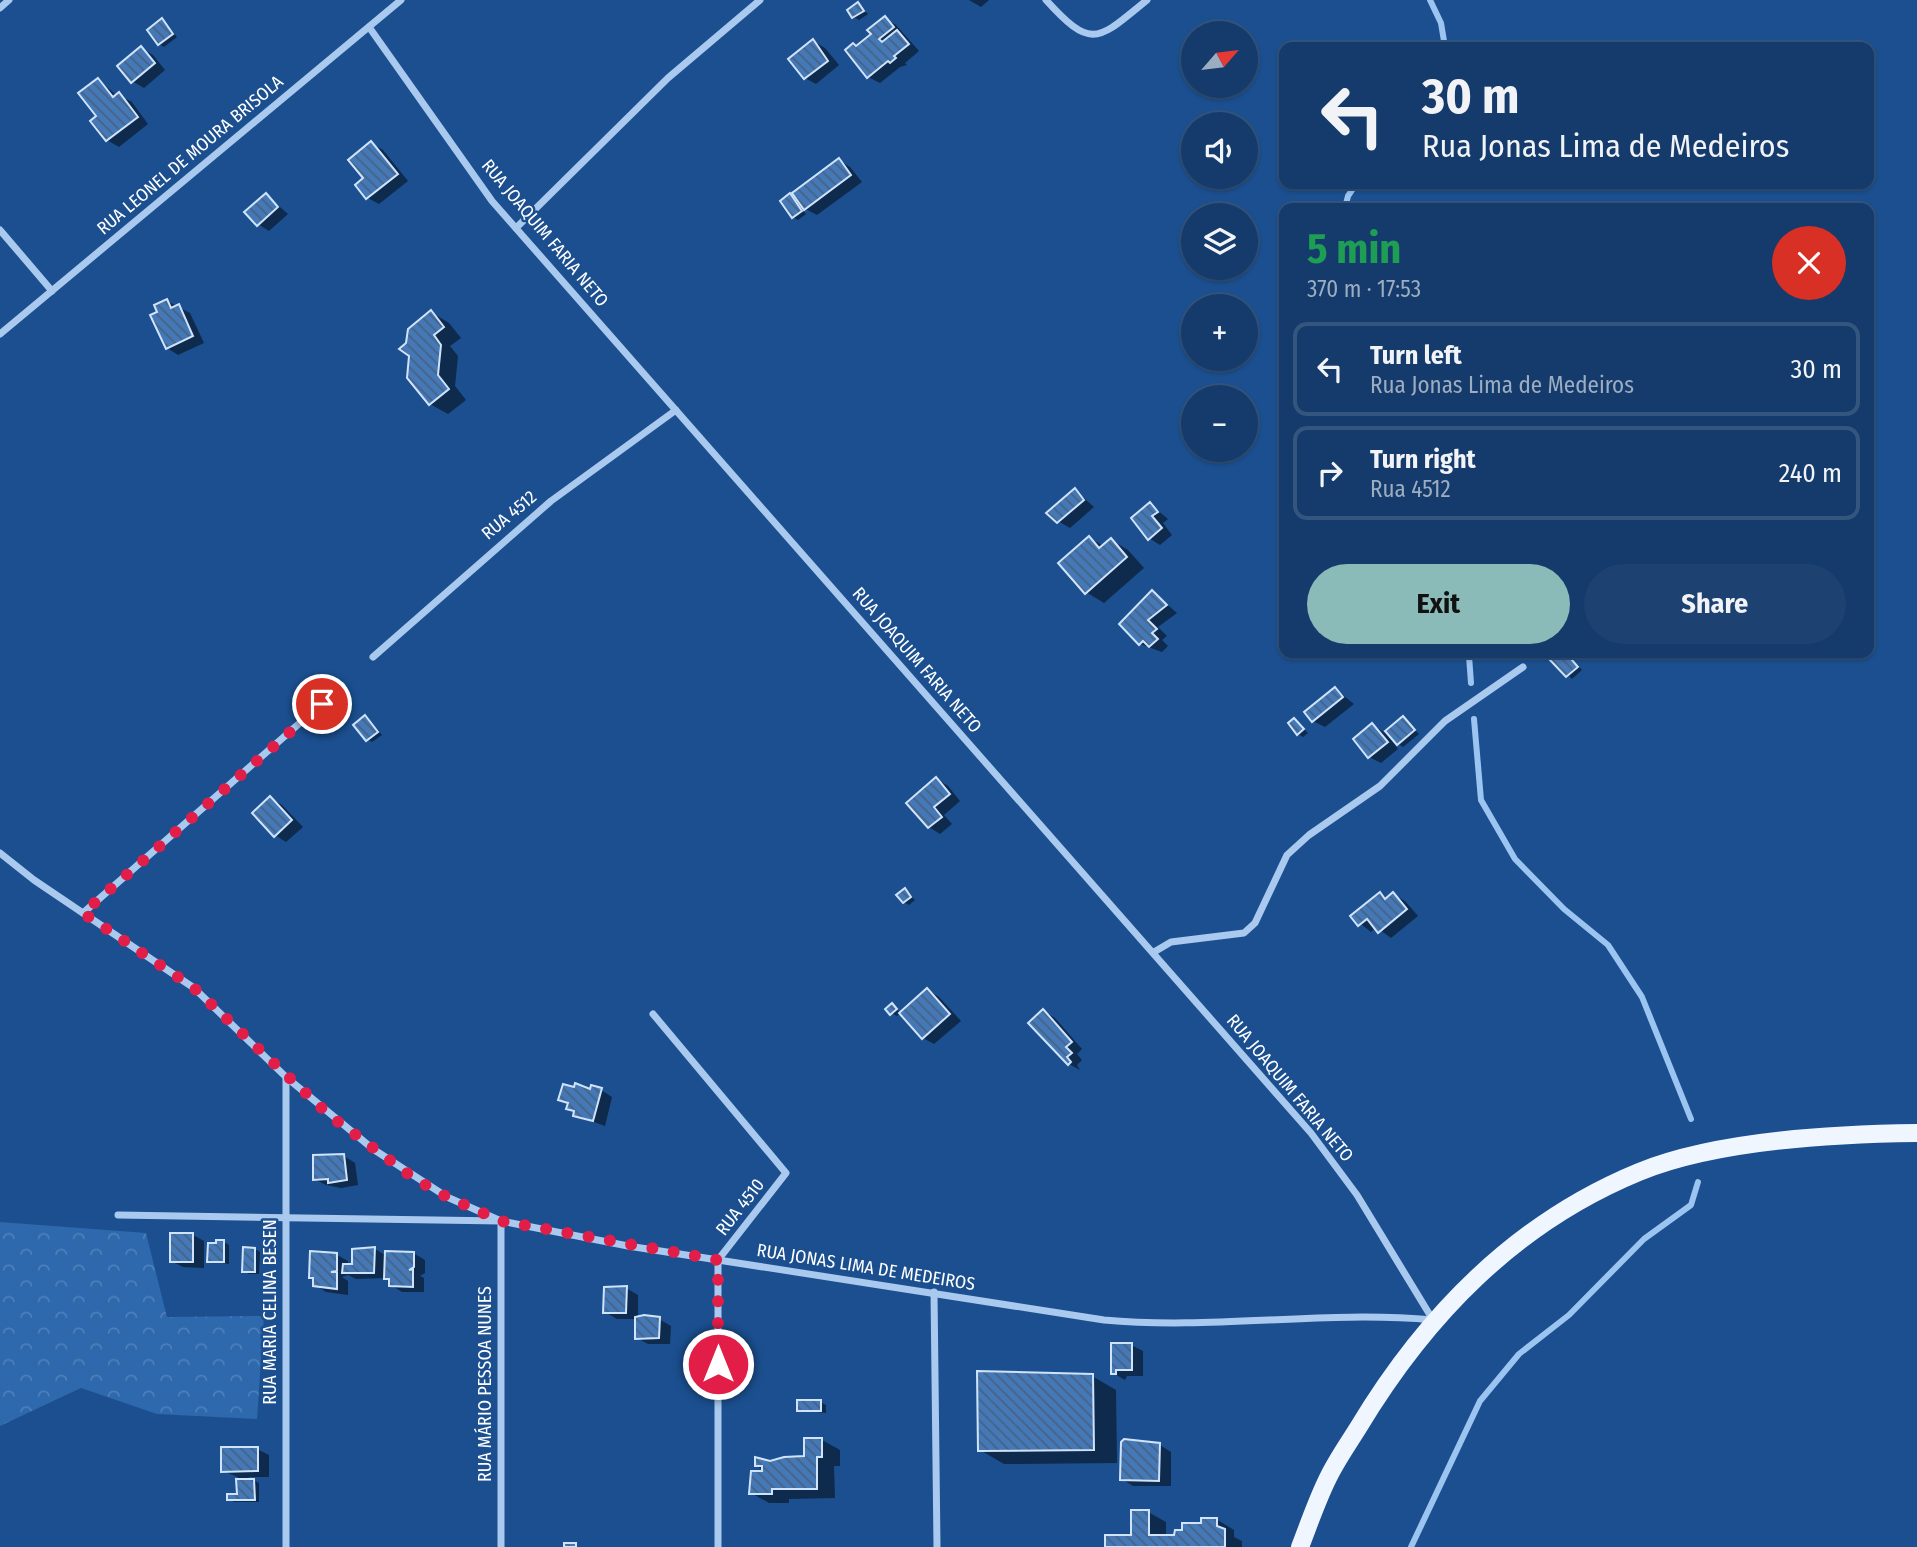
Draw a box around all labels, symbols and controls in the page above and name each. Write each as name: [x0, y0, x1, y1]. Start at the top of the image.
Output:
north arrow: [1181, 21, 1258, 98]
map controls: [1181, 21, 1258, 462]
text: 30 m: [1422, 67, 1520, 126]
street label: RUA LEONEL DE MOURA BRISOLA: [93, 70, 288, 239]
icon: left: [1307, 70, 1398, 161]
button: sound: [1181, 112, 1258, 189]
text: Rua Jonas Lima de Medeiros: [1422, 127, 1789, 165]
street label: RUA JOAQUIM FARIA NETO: [477, 155, 613, 311]
button: layers: [1181, 203, 1258, 280]
text: 5 min: [1307, 224, 1401, 274]
button: close: [1772, 226, 1846, 300]
text: 370 m · 17:53: [1307, 275, 1421, 303]
button: +: [1181, 294, 1258, 371]
text: Turn left: [1370, 340, 1462, 371]
icon: left: [1311, 350, 1349, 388]
text: 30 m: [1791, 354, 1842, 385]
text: Rua Jonas Lima de Medeiros: [1370, 371, 1634, 399]
button: −: [1181, 385, 1258, 462]
text: Turn right: [1370, 444, 1476, 475]
icon: right: [1311, 454, 1349, 492]
text: 240 m: [1779, 458, 1842, 489]
text: Rua 4512: [1370, 475, 1451, 503]
street label: RUA 4512: [477, 486, 541, 544]
button: Exit: [1307, 564, 1570, 644]
button: Share: [1584, 564, 1846, 644]
street label: RUA JOAQUIM FARIA NETO: [848, 583, 986, 737]
pin: [292, 674, 352, 734]
icon: arrive: [303, 685, 341, 723]
street label: RUA JOAQUIM FARIA NETO: [1222, 1010, 1358, 1166]
street label: RUA 4510: [711, 1174, 769, 1240]
street label: RUA MARIA CELINA BESEN: [259, 1219, 281, 1405]
street label: RUA JONAS LIMA DE MEDEIROS: [755, 1239, 977, 1295]
street label: RUA MÁRIO PESSOA NUNES: [473, 1286, 496, 1482]
position arrow: [681, 1327, 755, 1401]

